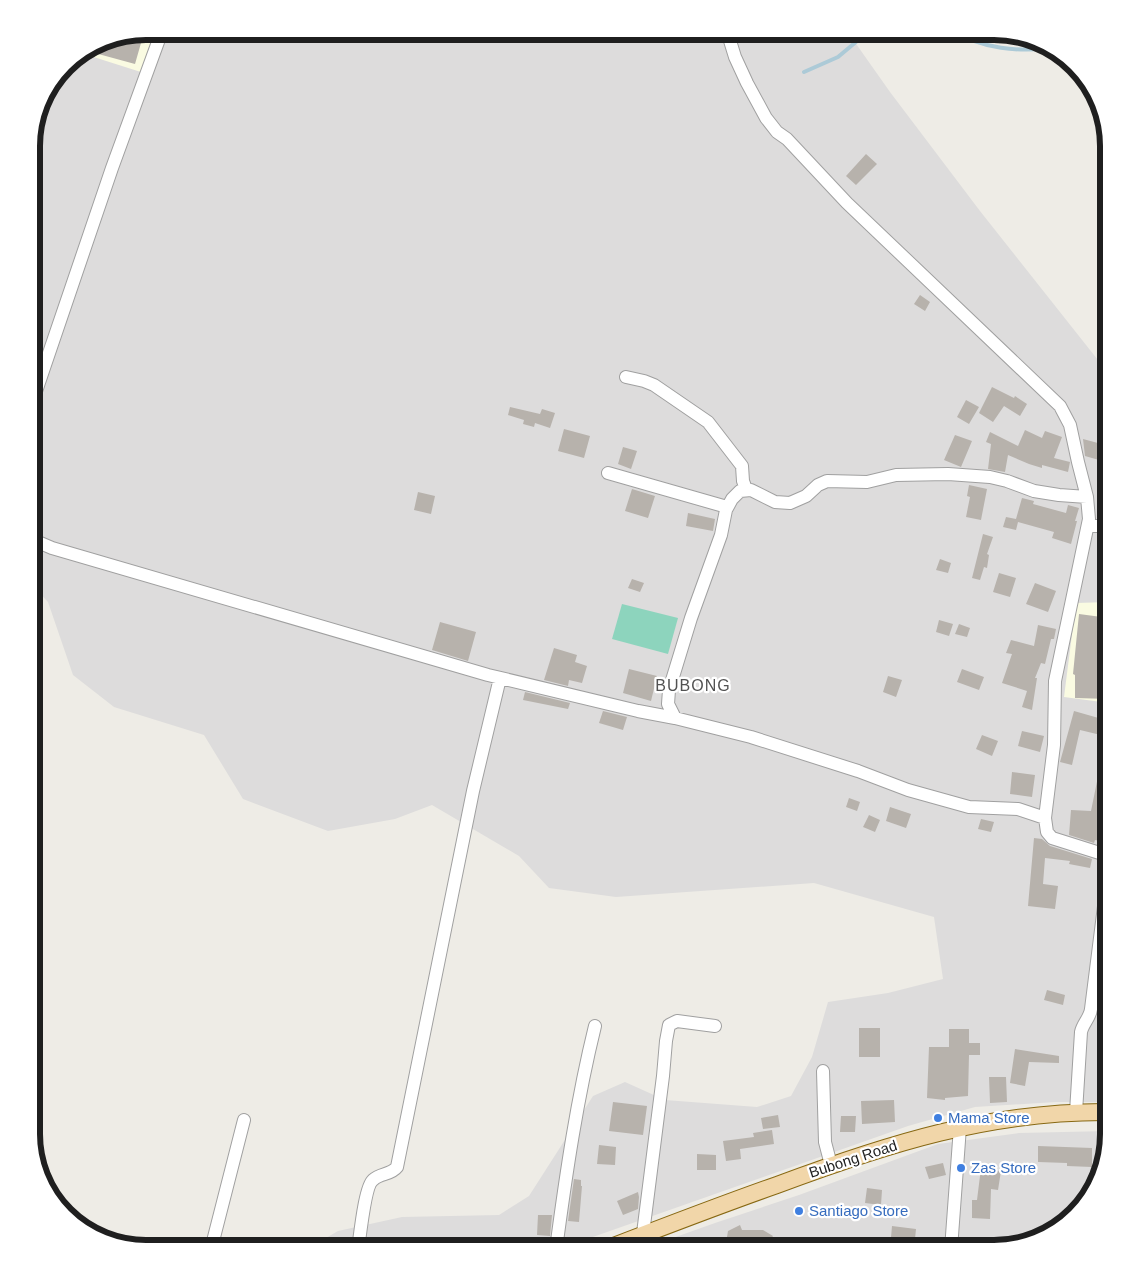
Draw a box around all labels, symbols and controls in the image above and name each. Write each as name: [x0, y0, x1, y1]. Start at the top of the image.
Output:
district label: BUBONG: [655, 677, 731, 694]
place label: Mama Store: [948, 1109, 1030, 1126]
marker: Mama Store: [932, 1112, 944, 1124]
street label: Bubong Road: [807, 1136, 899, 1181]
place label: Zas Store: [971, 1159, 1036, 1176]
marker: Zas Store: [955, 1162, 967, 1174]
place label: Santiago Store: [809, 1202, 908, 1219]
marker: Santiago Store: [793, 1205, 805, 1217]

